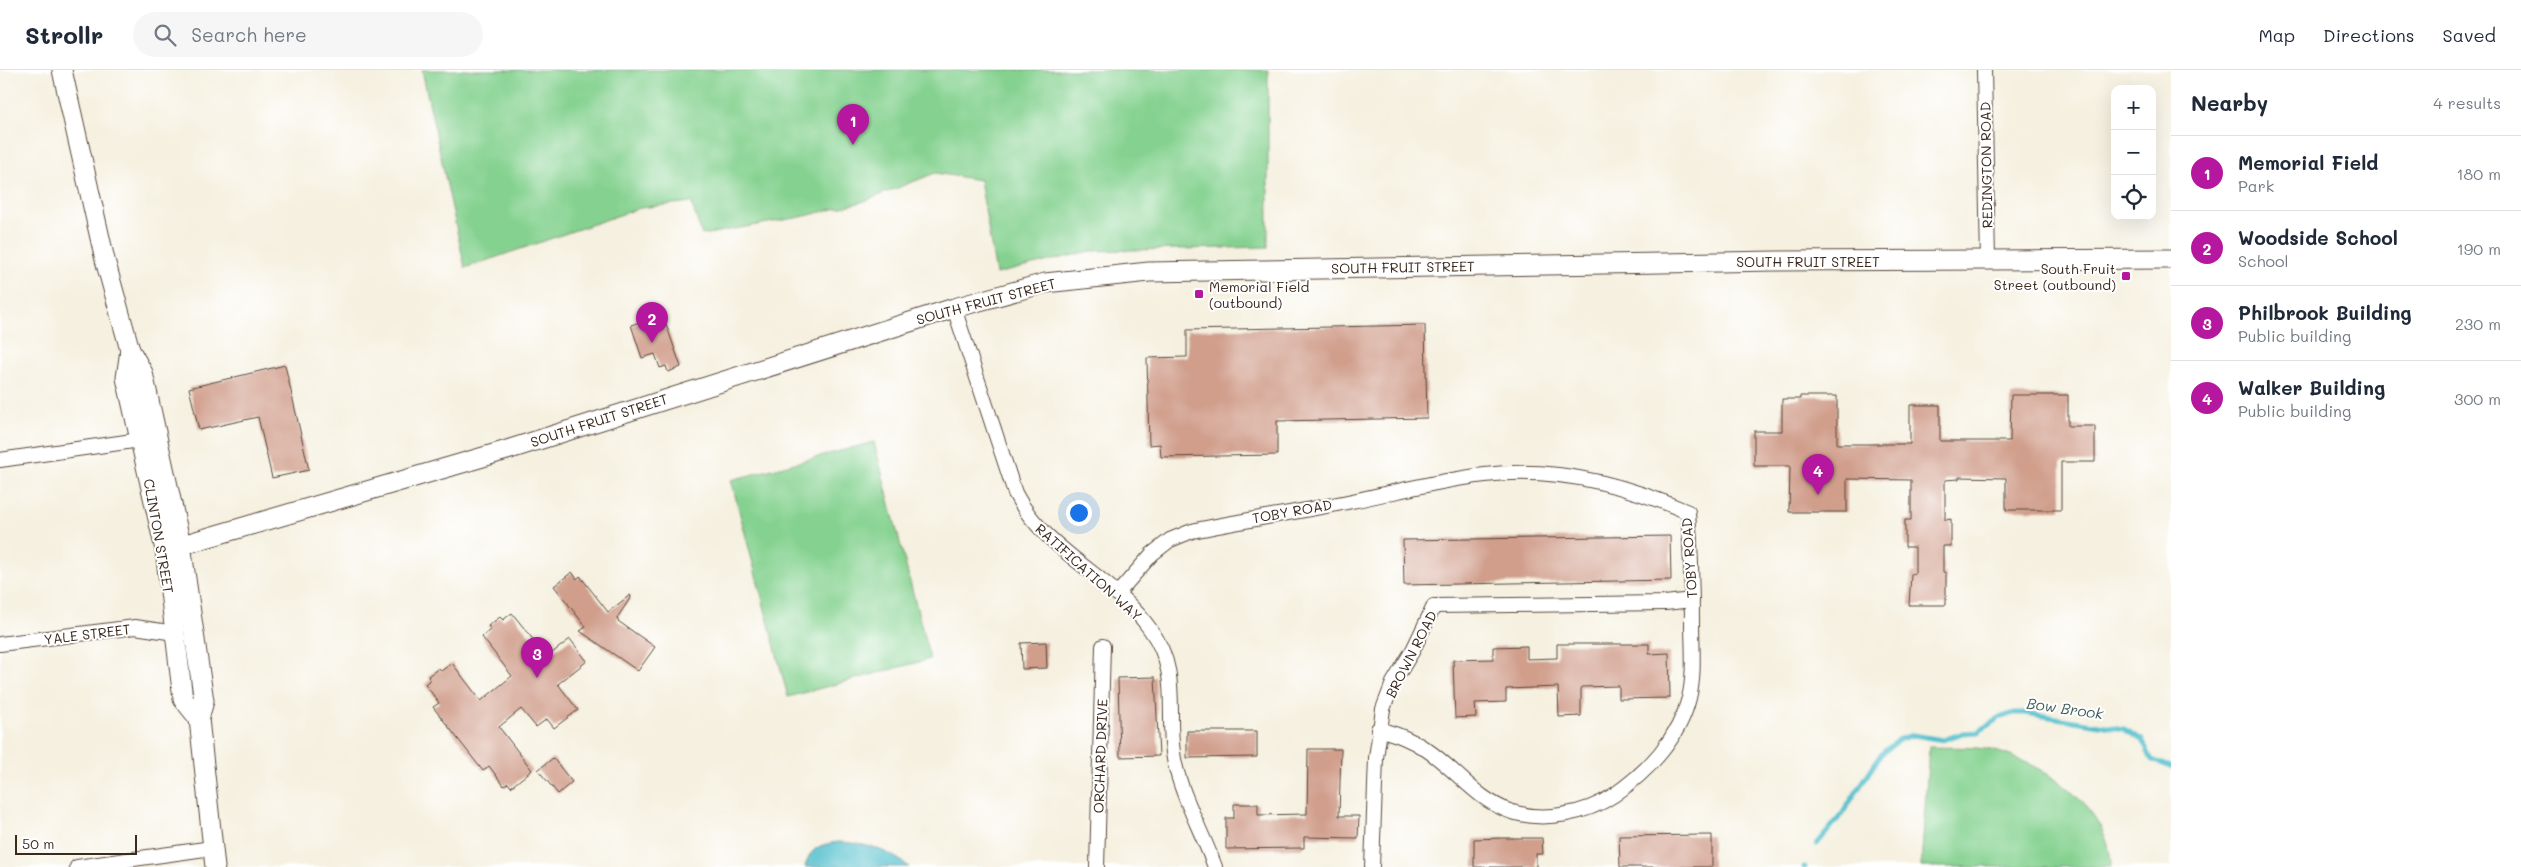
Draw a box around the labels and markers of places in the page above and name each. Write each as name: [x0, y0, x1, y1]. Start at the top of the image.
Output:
pin: 1: [837, 104, 869, 145]
place label: South Fruit Street (outbound): [1994, 259, 2116, 294]
marker: South Fruit Street (outbound): [2120, 270, 2132, 282]
place label: Memorial Field (outbound): [1209, 277, 1310, 312]
marker: Memorial Field (outbound): [1193, 288, 1205, 300]
pin: 2: [636, 302, 668, 343]
pin: 4: [1802, 454, 1834, 495]
pin: 3: [521, 637, 553, 678]

